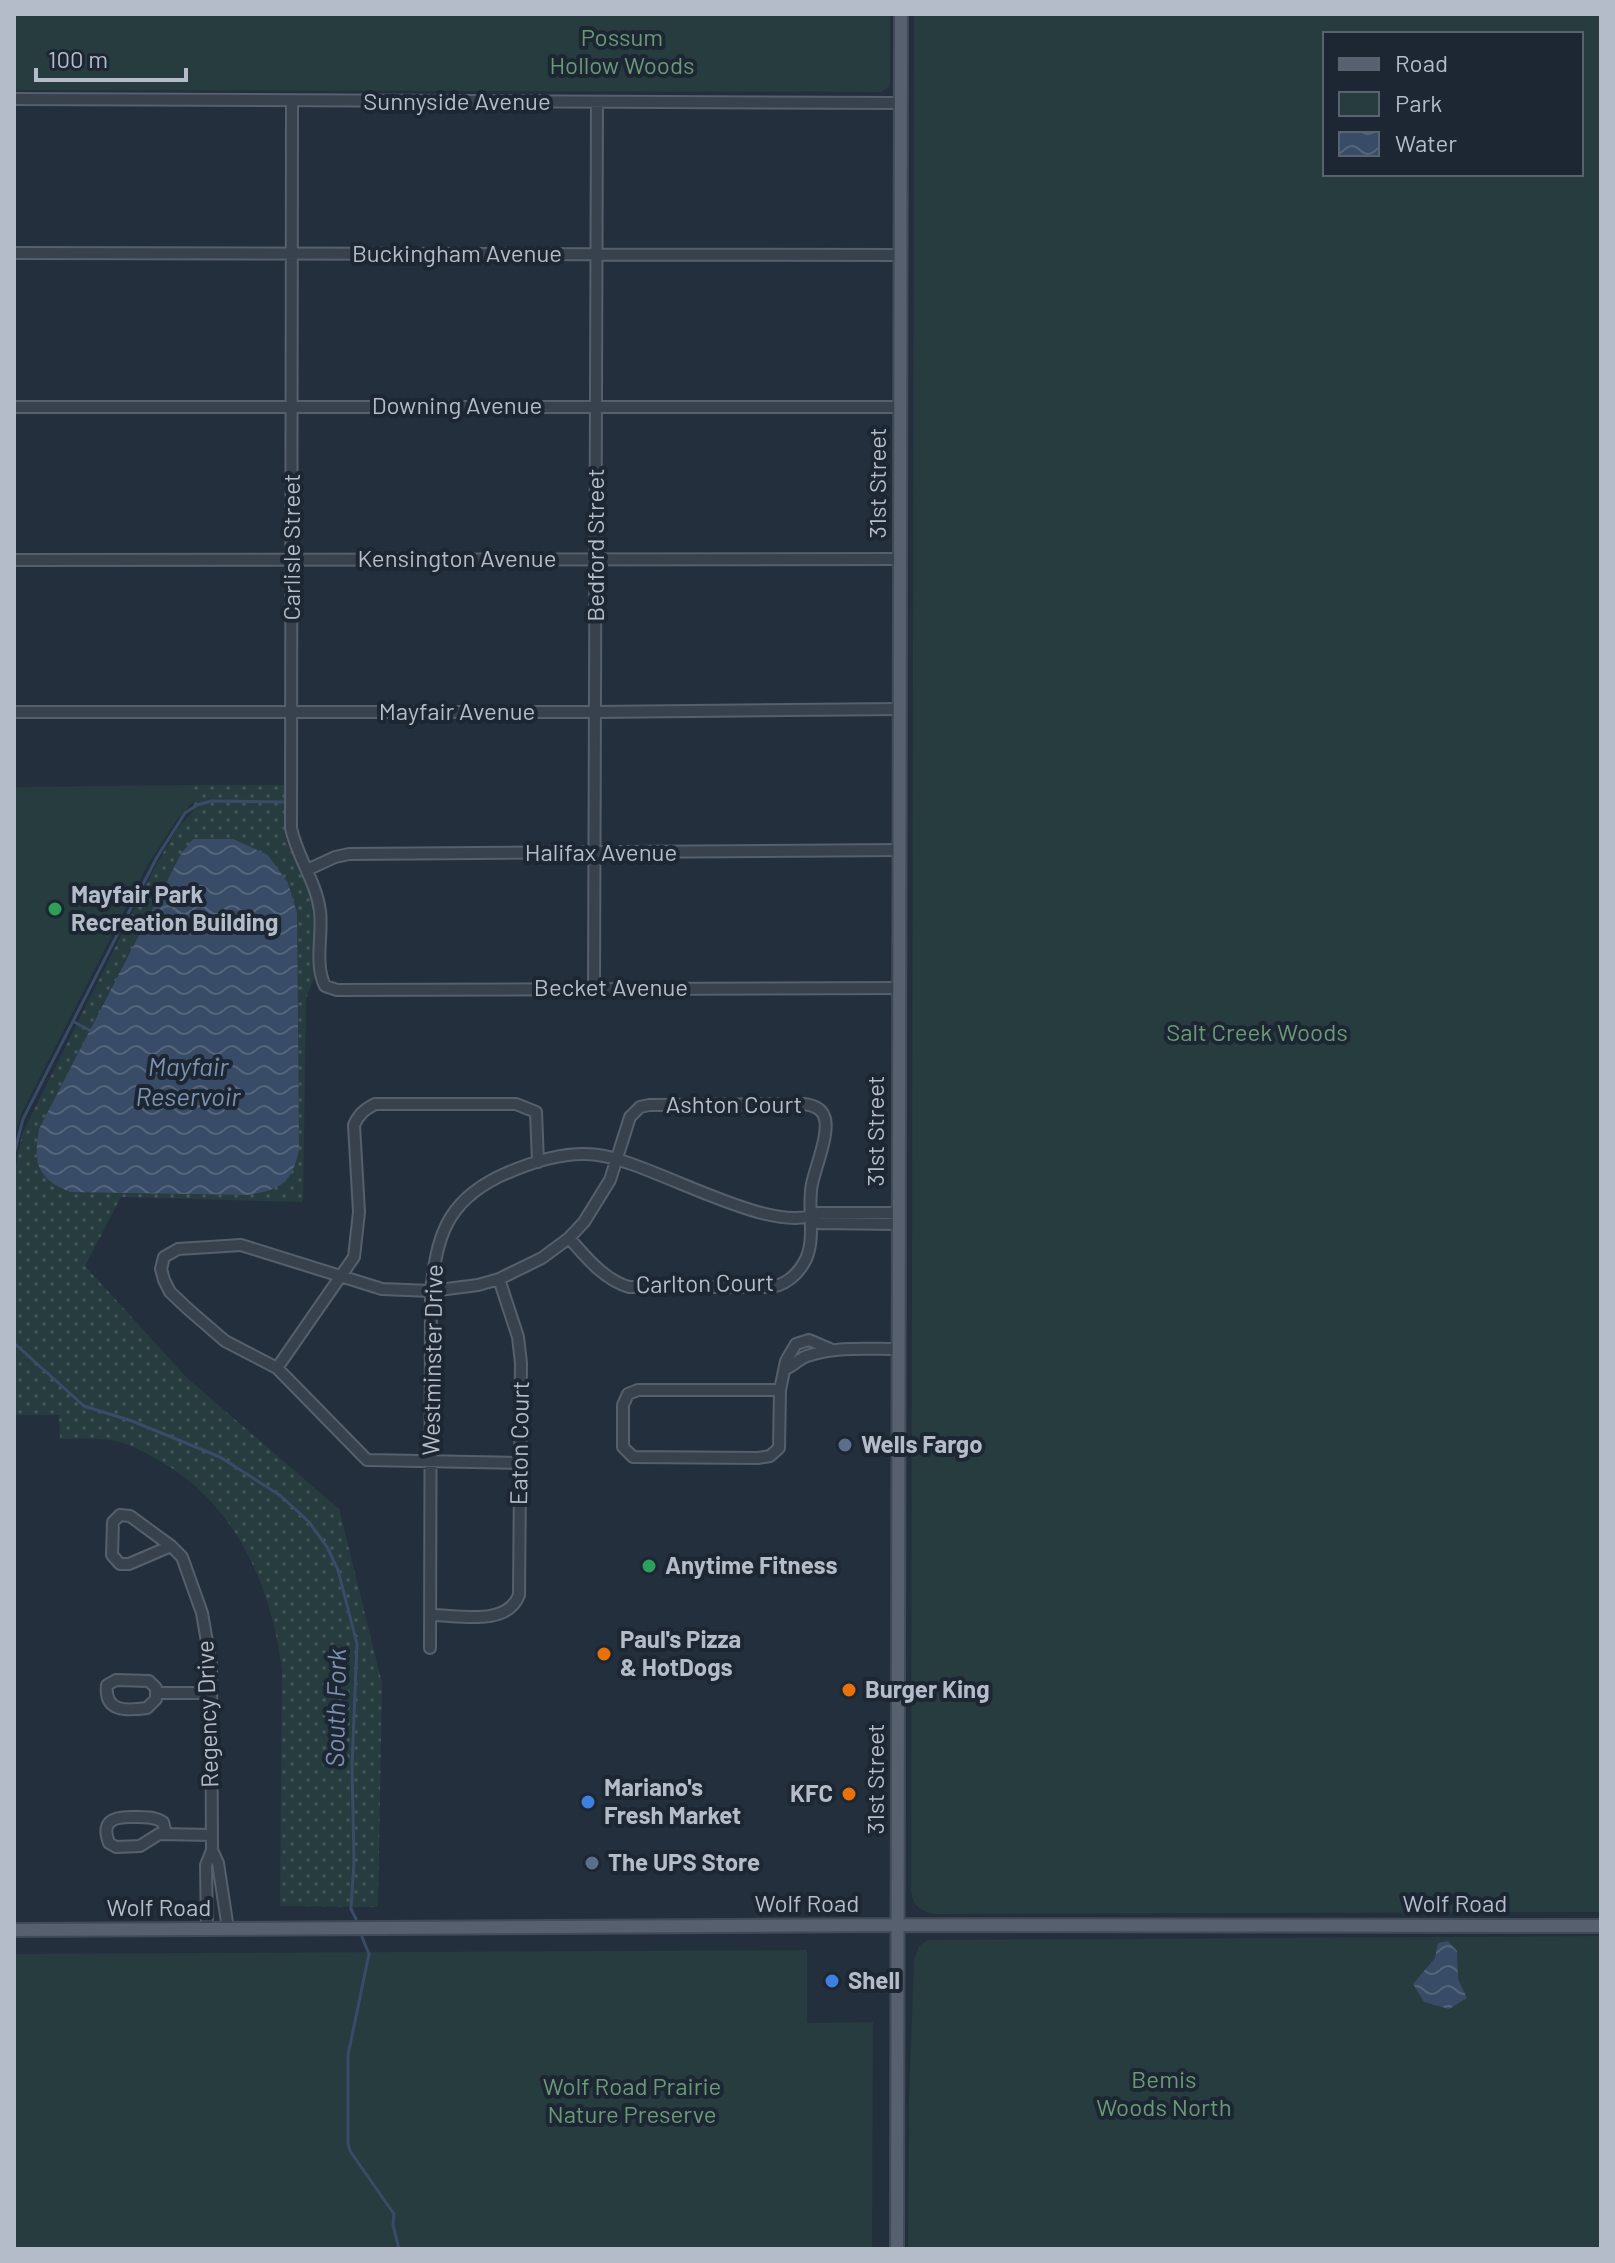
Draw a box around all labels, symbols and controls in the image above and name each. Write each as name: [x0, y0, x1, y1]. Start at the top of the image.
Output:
park label: Possum Hollow Woods: [549, 22, 695, 79]
scale bar: [36, 32, 186, 82]
legend: [1323, 32, 1583, 176]
text: 100 m: [48, 44, 108, 73]
text: Road: [1395, 48, 1448, 77]
street label: Sunnyside Avenue: [363, 86, 551, 115]
text: Park: [1395, 88, 1442, 117]
text: Water: [1395, 128, 1457, 157]
street label: Buckingham Avenue: [352, 238, 562, 267]
street label: Downing Avenue: [372, 390, 542, 419]
street label: 31st Street: [862, 427, 891, 539]
street label: Bedford Street: [580, 468, 609, 622]
street label: Carlisle Street: [276, 473, 305, 621]
street label: Kensington Avenue: [358, 543, 556, 572]
street label: Mayfair Avenue: [379, 696, 535, 725]
street label: Halifax Avenue: [525, 837, 677, 866]
place label: Mayfair Park Recreation Building: [71, 879, 278, 936]
marker: Mayfair Park Recreation Building: [46, 900, 64, 918]
street label: Becket Avenue: [534, 972, 688, 1001]
park label: Salt Creek Woods: [1166, 1017, 1348, 1046]
water label: Mayfair Reservoir: [136, 1050, 241, 1111]
street label: 31st Street: [860, 1075, 889, 1187]
street label: Ashton Court: [666, 1089, 802, 1118]
street label: Westminster Drive: [415, 1264, 448, 1456]
street label: Carlton Court: [636, 1267, 774, 1298]
street label: Eaton Court: [503, 1381, 534, 1505]
place label: Wells Fargo: [861, 1429, 983, 1458]
marker: Wells Fargo: [836, 1436, 854, 1454]
place label: Anytime Fitness: [665, 1550, 838, 1579]
marker: Anytime Fitness: [640, 1557, 658, 1575]
place label: Paul's Pizza & HotDogs: [620, 1624, 741, 1681]
street label: Regency Drive: [189, 1640, 224, 1788]
marker: Paul's Pizza & HotDogs: [595, 1645, 613, 1663]
water label: South Fork: [318, 1648, 351, 1768]
place label: Burger King: [865, 1674, 990, 1703]
marker: Burger King: [840, 1681, 858, 1699]
street label: 31st Street: [860, 1723, 889, 1835]
place label: Mariano's Fresh Market: [604, 1772, 741, 1829]
place label: KFC: [790, 1778, 833, 1807]
marker: KFC: [840, 1785, 858, 1803]
marker: Mariano's Fresh Market: [579, 1793, 597, 1811]
place label: The UPS Store: [608, 1847, 760, 1876]
marker: The UPS Store: [583, 1854, 601, 1872]
street label: Wolf Road: [755, 1888, 859, 1917]
street label: Wolf Road: [1403, 1888, 1507, 1917]
street label: Wolf Road: [107, 1892, 211, 1921]
place label: Shell: [848, 1965, 900, 1994]
marker: Shell: [823, 1972, 841, 1990]
park label: Bemis Woods North: [1096, 2064, 1232, 2121]
park label: Wolf Road Prairie Nature Preserve: [543, 2071, 721, 2128]

